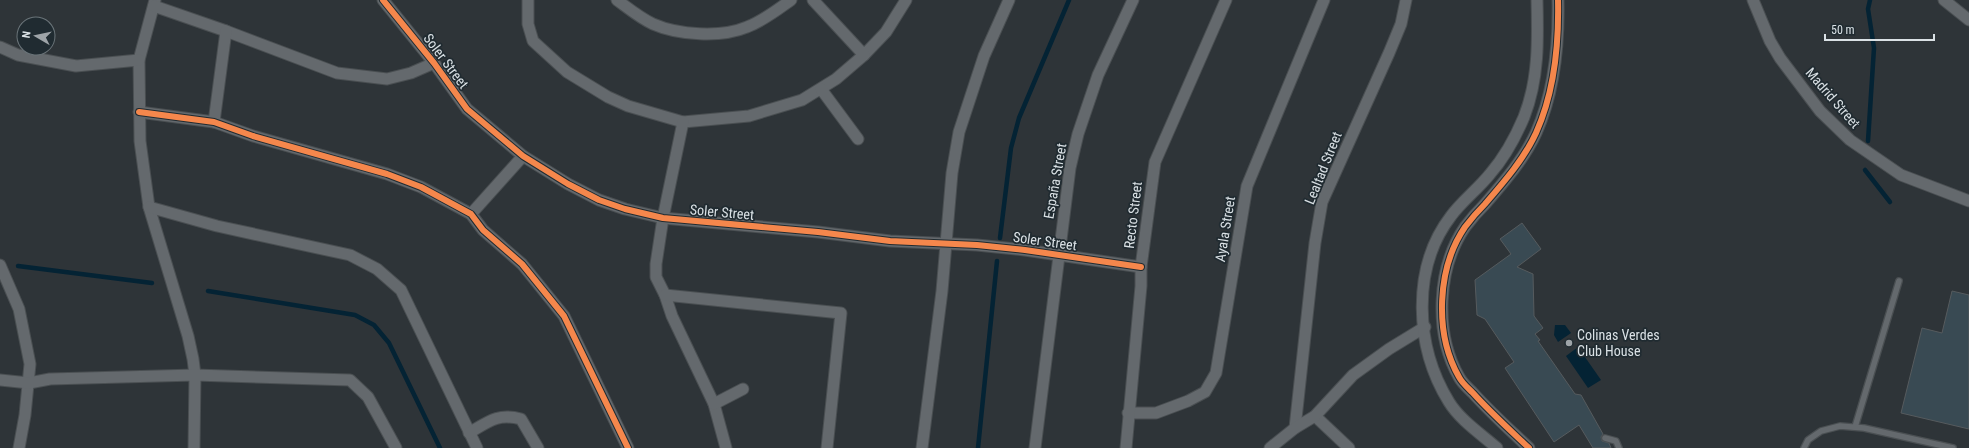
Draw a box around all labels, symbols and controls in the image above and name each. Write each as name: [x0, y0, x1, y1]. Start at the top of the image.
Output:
north arrow: [16, 16, 56, 56]
scale bar: [1825, 16, 1934, 42]
text: 50 m: [1831, 23, 1855, 37]
text: N: [20, 30, 34, 39]
street label: Soler Street: [420, 30, 472, 92]
street label: Madrid Street: [1802, 65, 1864, 131]
street label: Lealtad Street: [1301, 129, 1345, 207]
street label: España Street: [1040, 142, 1070, 220]
street label: Recto Street: [1121, 181, 1145, 249]
street label: Ayala Street: [1212, 195, 1238, 263]
street label: Soler Street: [689, 201, 755, 223]
street label: Soler Street: [1012, 229, 1078, 253]
place label: Colinas Verdes Club House: [1577, 327, 1660, 359]
marker: Colinas Verdes Club House: [1564, 338, 1574, 348]

